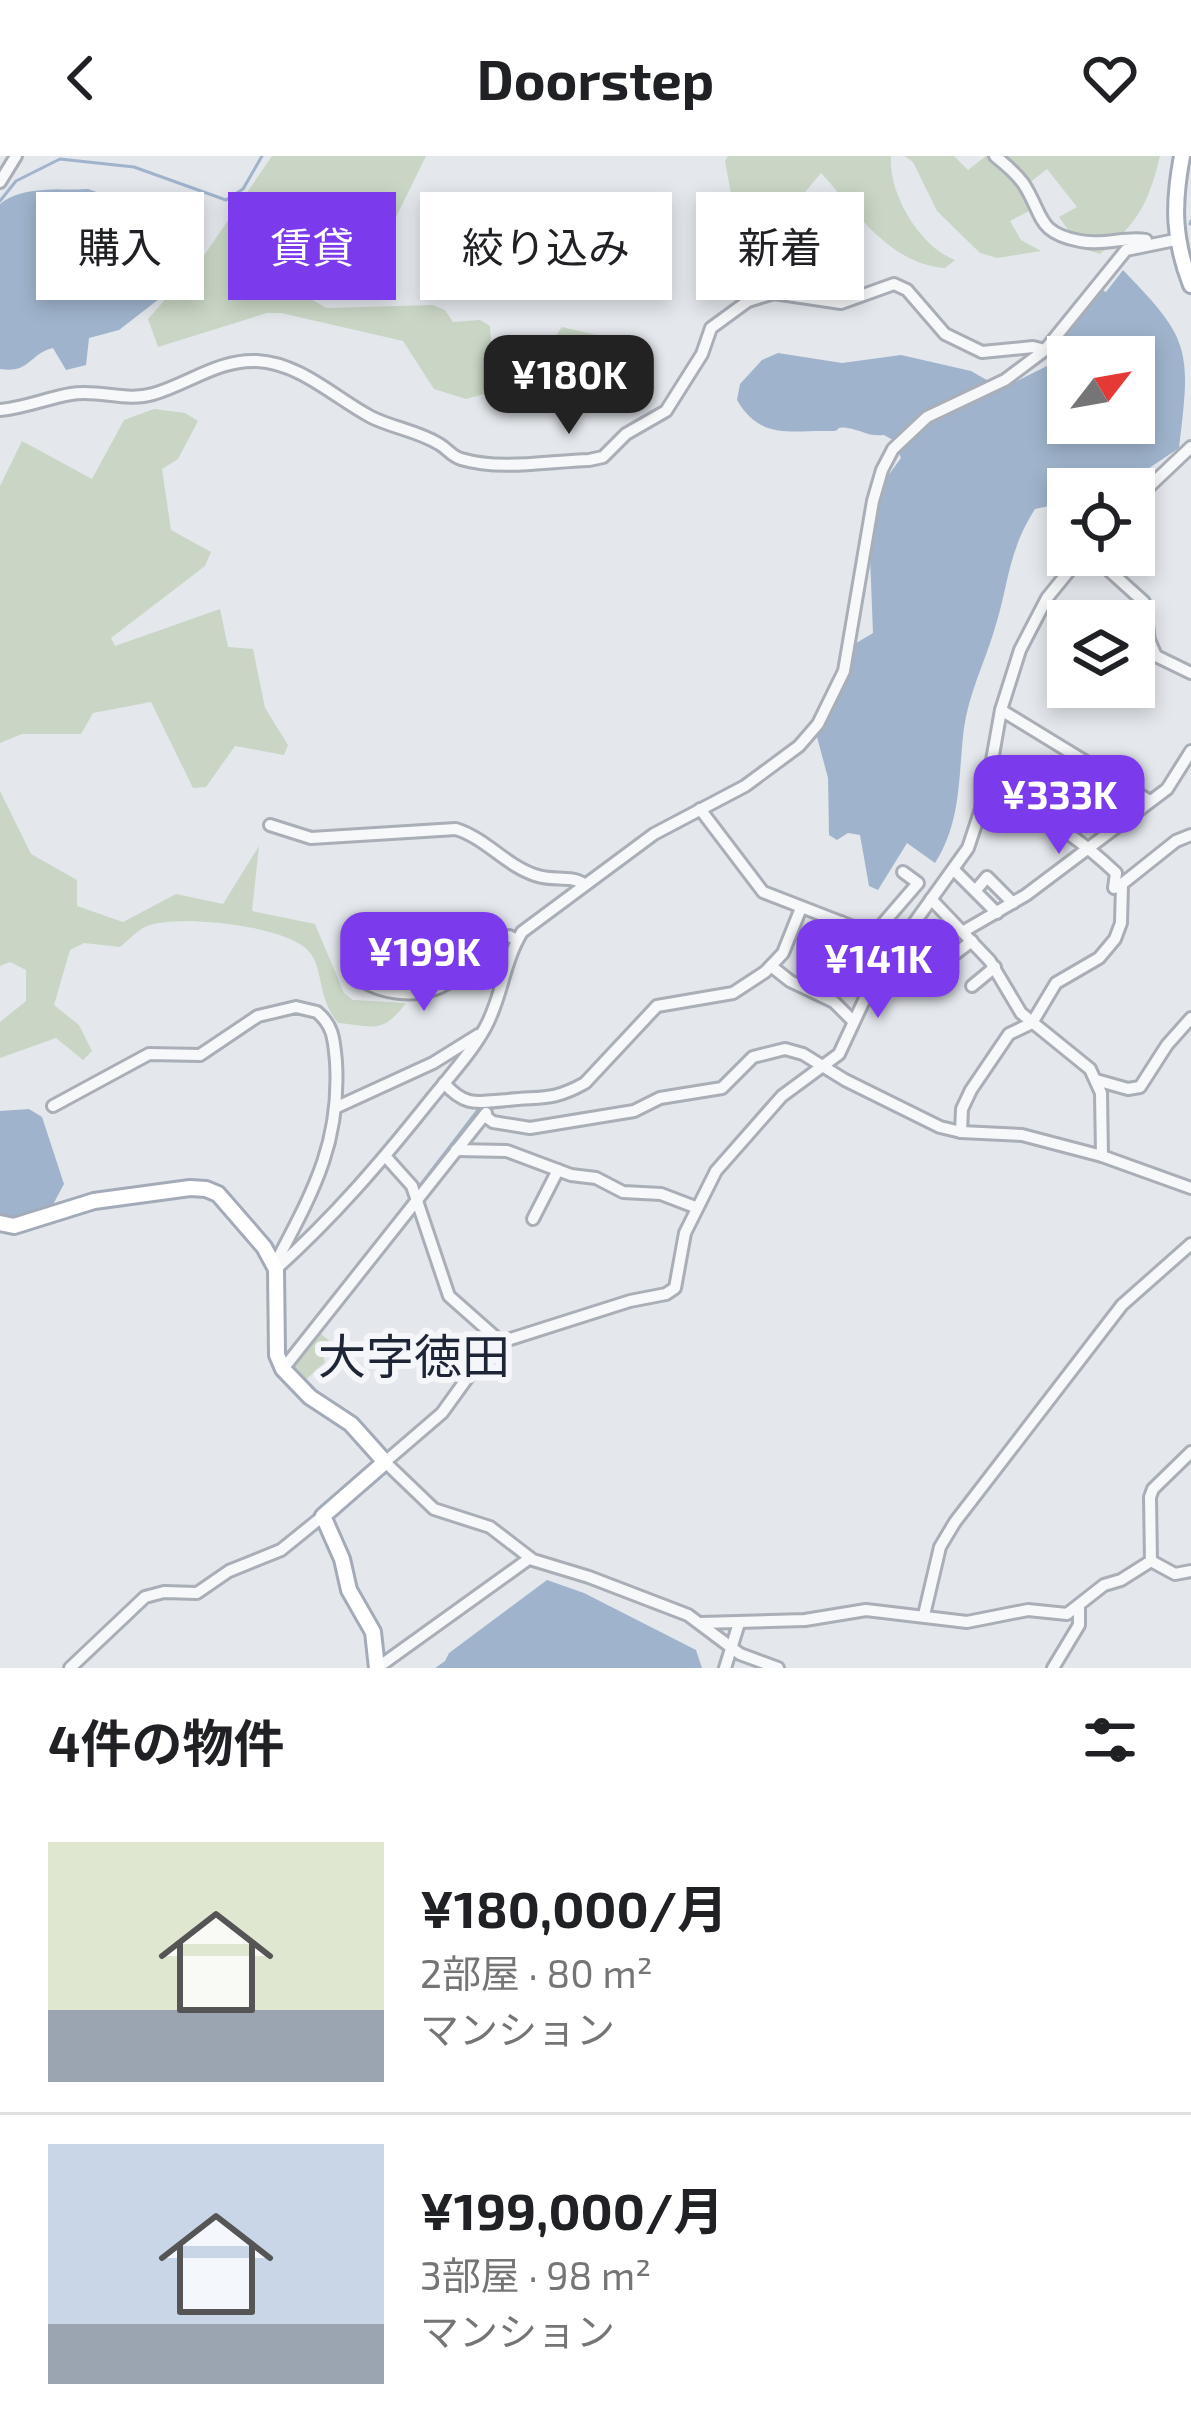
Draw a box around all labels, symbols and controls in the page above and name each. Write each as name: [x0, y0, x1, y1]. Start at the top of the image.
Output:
icon: back: [48, 45, 114, 111]
icon: heart: [1077, 45, 1143, 111]
text: Doorstep: [477, 46, 714, 111]
chip: 購入: [36, 192, 204, 300]
chip: 賃貸: [228, 192, 396, 300]
chip: 絞り込み: [420, 192, 672, 300]
chip: 新着: [696, 192, 864, 300]
pin: ¥180K: [485, 335, 653, 437]
north arrow: [1047, 336, 1155, 444]
map controls: [1047, 336, 1155, 708]
text: ¥180K: [511, 350, 627, 397]
button: locate: [1047, 468, 1155, 576]
button: layers: [1047, 600, 1155, 708]
pin: ¥333K: [975, 755, 1143, 857]
text: ¥333K: [1001, 770, 1117, 817]
pin: ¥199K: [340, 912, 508, 1014]
pin: ¥141K: [794, 919, 962, 1021]
text: ¥199K: [367, 927, 481, 974]
text: ¥141K: [823, 934, 933, 981]
district label: 大字徳田: [318, 1326, 510, 1384]
icon: filters: [1077, 1707, 1143, 1773]
text: 4件の物件: [48, 1711, 285, 1772]
text: ¥180,000/月: [420, 1877, 728, 1938]
icon: home: [144, 1890, 288, 2034]
text: 2部屋 · 80 m²: [420, 1949, 653, 1996]
text: マンション: [420, 2005, 615, 2052]
text: ¥199,000/月: [420, 2179, 724, 2240]
icon: home: [144, 2192, 288, 2336]
text: 3部屋 · 98 m²: [420, 2251, 651, 2298]
text: マンション: [420, 2307, 615, 2354]

